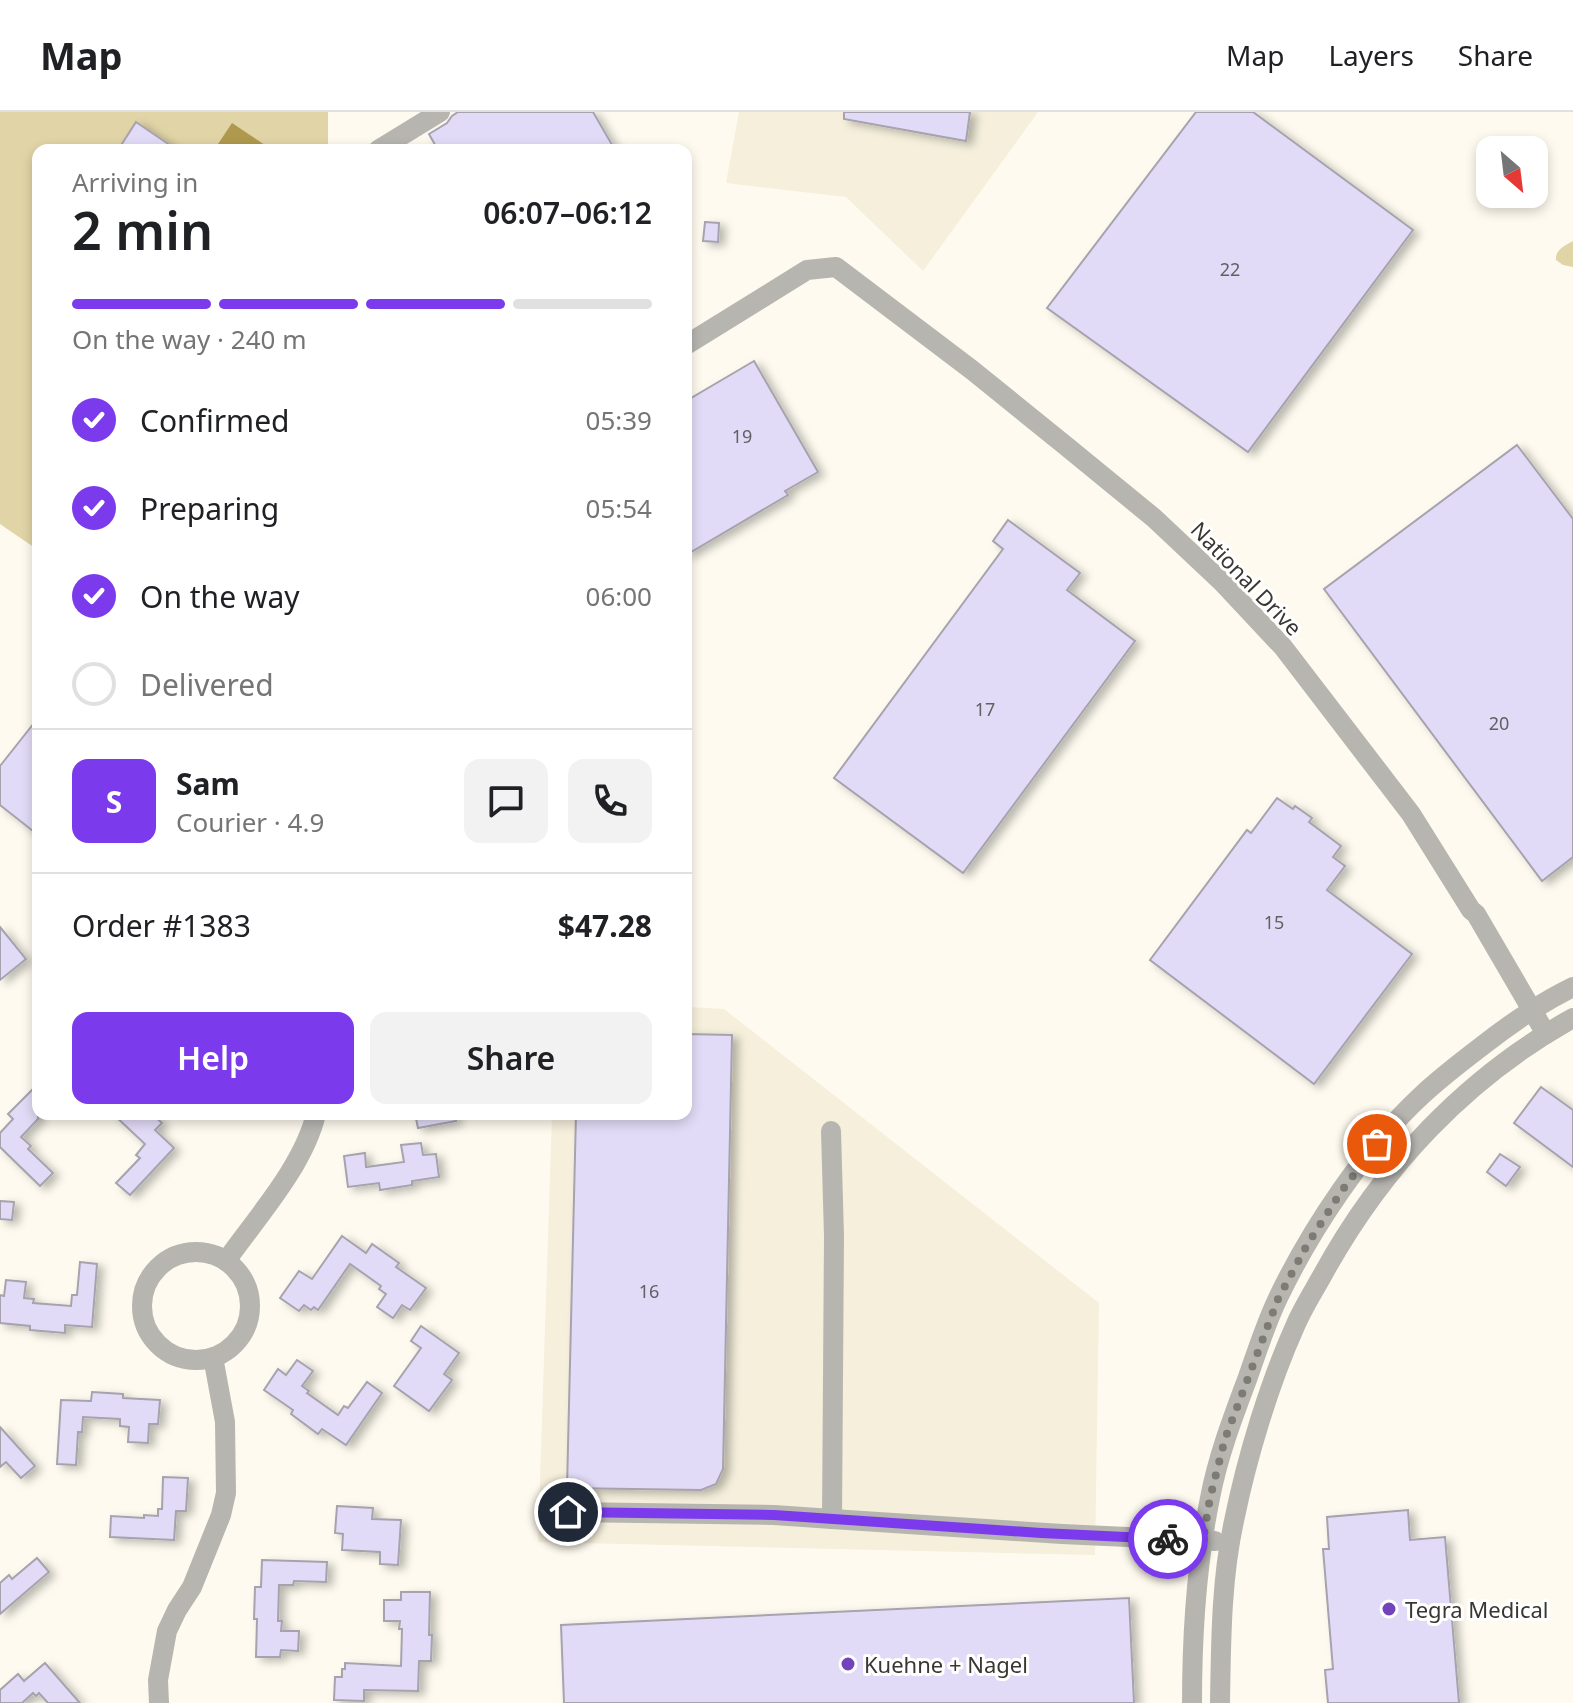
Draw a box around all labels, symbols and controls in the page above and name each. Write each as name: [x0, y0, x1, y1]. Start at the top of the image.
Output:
text: Map: [40, 29, 123, 81]
text: Map: [1226, 36, 1284, 74]
text: Layers: [1328, 36, 1414, 74]
text: Share: [1458, 36, 1533, 74]
north arrow: [1476, 136, 1548, 208]
map controls: [1476, 136, 1548, 208]
text: Arriving in: [72, 164, 198, 200]
text: 06:07–06:12: [483, 192, 652, 233]
text: 2 min: [72, 194, 213, 265]
house number: 22: [1220, 257, 1240, 281]
text: On the way · 240 m: [72, 321, 306, 357]
icon: check: [72, 398, 116, 442]
text: Confirmed: [140, 400, 290, 441]
text: 05:39: [586, 402, 652, 438]
house number: 19: [732, 424, 752, 448]
icon: check: [72, 486, 116, 530]
text: Preparing: [140, 488, 279, 529]
text: 05:54: [586, 490, 652, 526]
street label: National Drive: [1185, 514, 1309, 642]
icon: check: [72, 574, 116, 618]
text: On the way: [140, 576, 300, 617]
text: 06:00: [586, 578, 652, 614]
text: Delivered: [140, 664, 274, 705]
house number: 17: [975, 697, 995, 721]
house number: 20: [1489, 711, 1509, 735]
button: chat: [464, 759, 548, 843]
button: phone: [568, 759, 652, 843]
text: Sam: [176, 763, 240, 804]
text: S: [106, 781, 122, 822]
text: Courier · 4.9: [176, 804, 324, 840]
text: Order #1383: [72, 905, 251, 946]
text: $47.28: [558, 905, 652, 946]
house number: 15: [1264, 910, 1284, 934]
button: Help: [72, 1012, 354, 1104]
button: Share: [370, 1012, 652, 1104]
pin: [1343, 1110, 1411, 1178]
icon: bag: [1355, 1122, 1399, 1166]
house number: 16: [639, 1279, 659, 1303]
pin: [534, 1478, 602, 1546]
icon: home: [546, 1490, 590, 1534]
courier: [1128, 1499, 1208, 1579]
icon: bike: [1146, 1517, 1190, 1561]
place label: Tegra Medical: [1405, 1594, 1549, 1624]
marker: Tegra Medical: [1380, 1600, 1398, 1618]
place label: Kuehne + Nagel: [864, 1649, 1028, 1679]
marker: Kuehne + Nagel: [839, 1655, 857, 1673]

